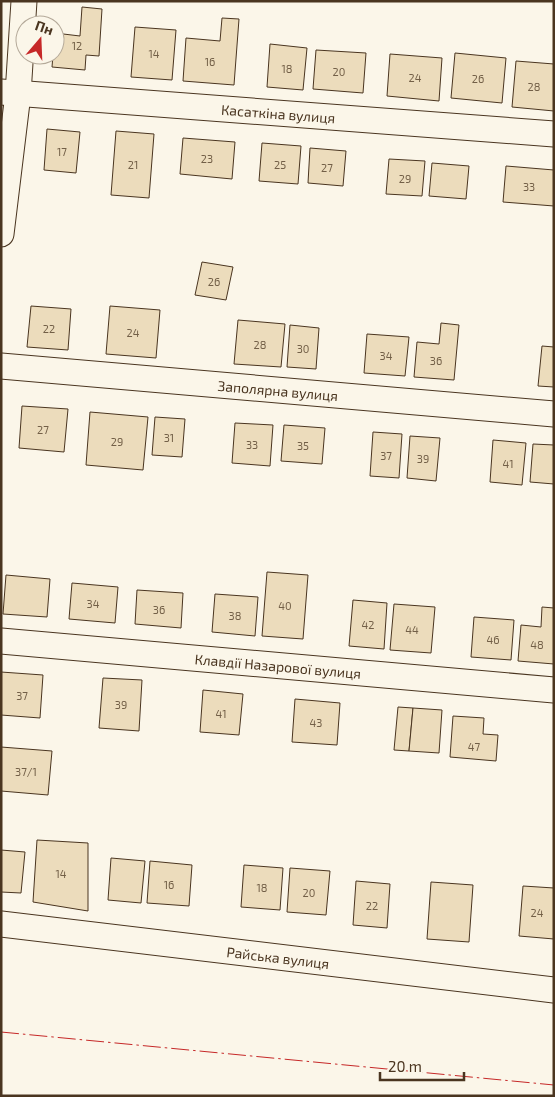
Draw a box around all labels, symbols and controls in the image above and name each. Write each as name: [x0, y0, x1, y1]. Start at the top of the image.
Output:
north arrow: [15, 15, 65, 65]
text: Пн: [33, 16, 56, 38]
house number: 12: [72, 39, 82, 52]
house number: 14: [148, 47, 160, 60]
house number: 16: [205, 55, 215, 68]
house number: 18: [281, 62, 293, 75]
house number: 20: [333, 65, 345, 78]
house number: 24: [409, 71, 422, 84]
house number: 26: [472, 72, 484, 85]
house number: 28: [528, 80, 540, 93]
street label: Касаткіна вулиця: [221, 100, 336, 126]
house number: 17: [57, 145, 67, 158]
house number: 23: [201, 152, 213, 165]
house number: 21: [128, 158, 138, 171]
house number: 25: [274, 158, 286, 171]
house number: 27: [321, 161, 333, 174]
house number: 29: [399, 172, 411, 185]
house number: 33: [523, 180, 535, 193]
house number: 26: [208, 275, 220, 288]
house number: 22: [43, 322, 55, 335]
house number: 24: [127, 326, 140, 339]
house number: 28: [254, 338, 266, 351]
house number: 30: [297, 342, 309, 355]
house number: 34: [380, 349, 393, 362]
house number: 36: [430, 354, 442, 367]
street label: Заполярна вулиця: [217, 376, 339, 404]
house number: 27: [37, 423, 49, 436]
house number: 31: [164, 431, 174, 444]
house number: 29: [111, 435, 123, 448]
house number: 33: [246, 438, 258, 451]
house number: 35: [297, 439, 309, 452]
house number: 37: [380, 449, 392, 462]
house number: 39: [417, 452, 429, 465]
house number: 41: [502, 457, 514, 470]
house number: 34: [87, 597, 100, 610]
house number: 40: [278, 599, 292, 612]
house number: 36: [153, 603, 165, 616]
house number: 38: [229, 609, 241, 622]
house number: 42: [362, 618, 374, 631]
house number: 44: [405, 623, 419, 636]
house number: 46: [486, 633, 500, 646]
house number: 48: [530, 638, 544, 651]
street label: Клавдії Назарової вулиця: [194, 650, 362, 681]
house number: 37: [16, 689, 28, 702]
house number: 39: [115, 698, 127, 711]
house number: 41: [215, 707, 227, 720]
house number: 43: [310, 716, 322, 729]
house number: 47: [468, 740, 481, 753]
house number: 37/1: [15, 765, 37, 778]
house number: 14: [55, 867, 67, 880]
house number: 16: [164, 878, 174, 891]
house number: 18: [256, 881, 268, 894]
house number: 20: [303, 886, 315, 899]
house number: 22: [366, 899, 378, 912]
house number: 24: [531, 906, 544, 919]
street label: Райська вулиця: [226, 942, 330, 972]
scale bar: [380, 1050, 464, 1082]
text: 20 m: [388, 1057, 422, 1075]

